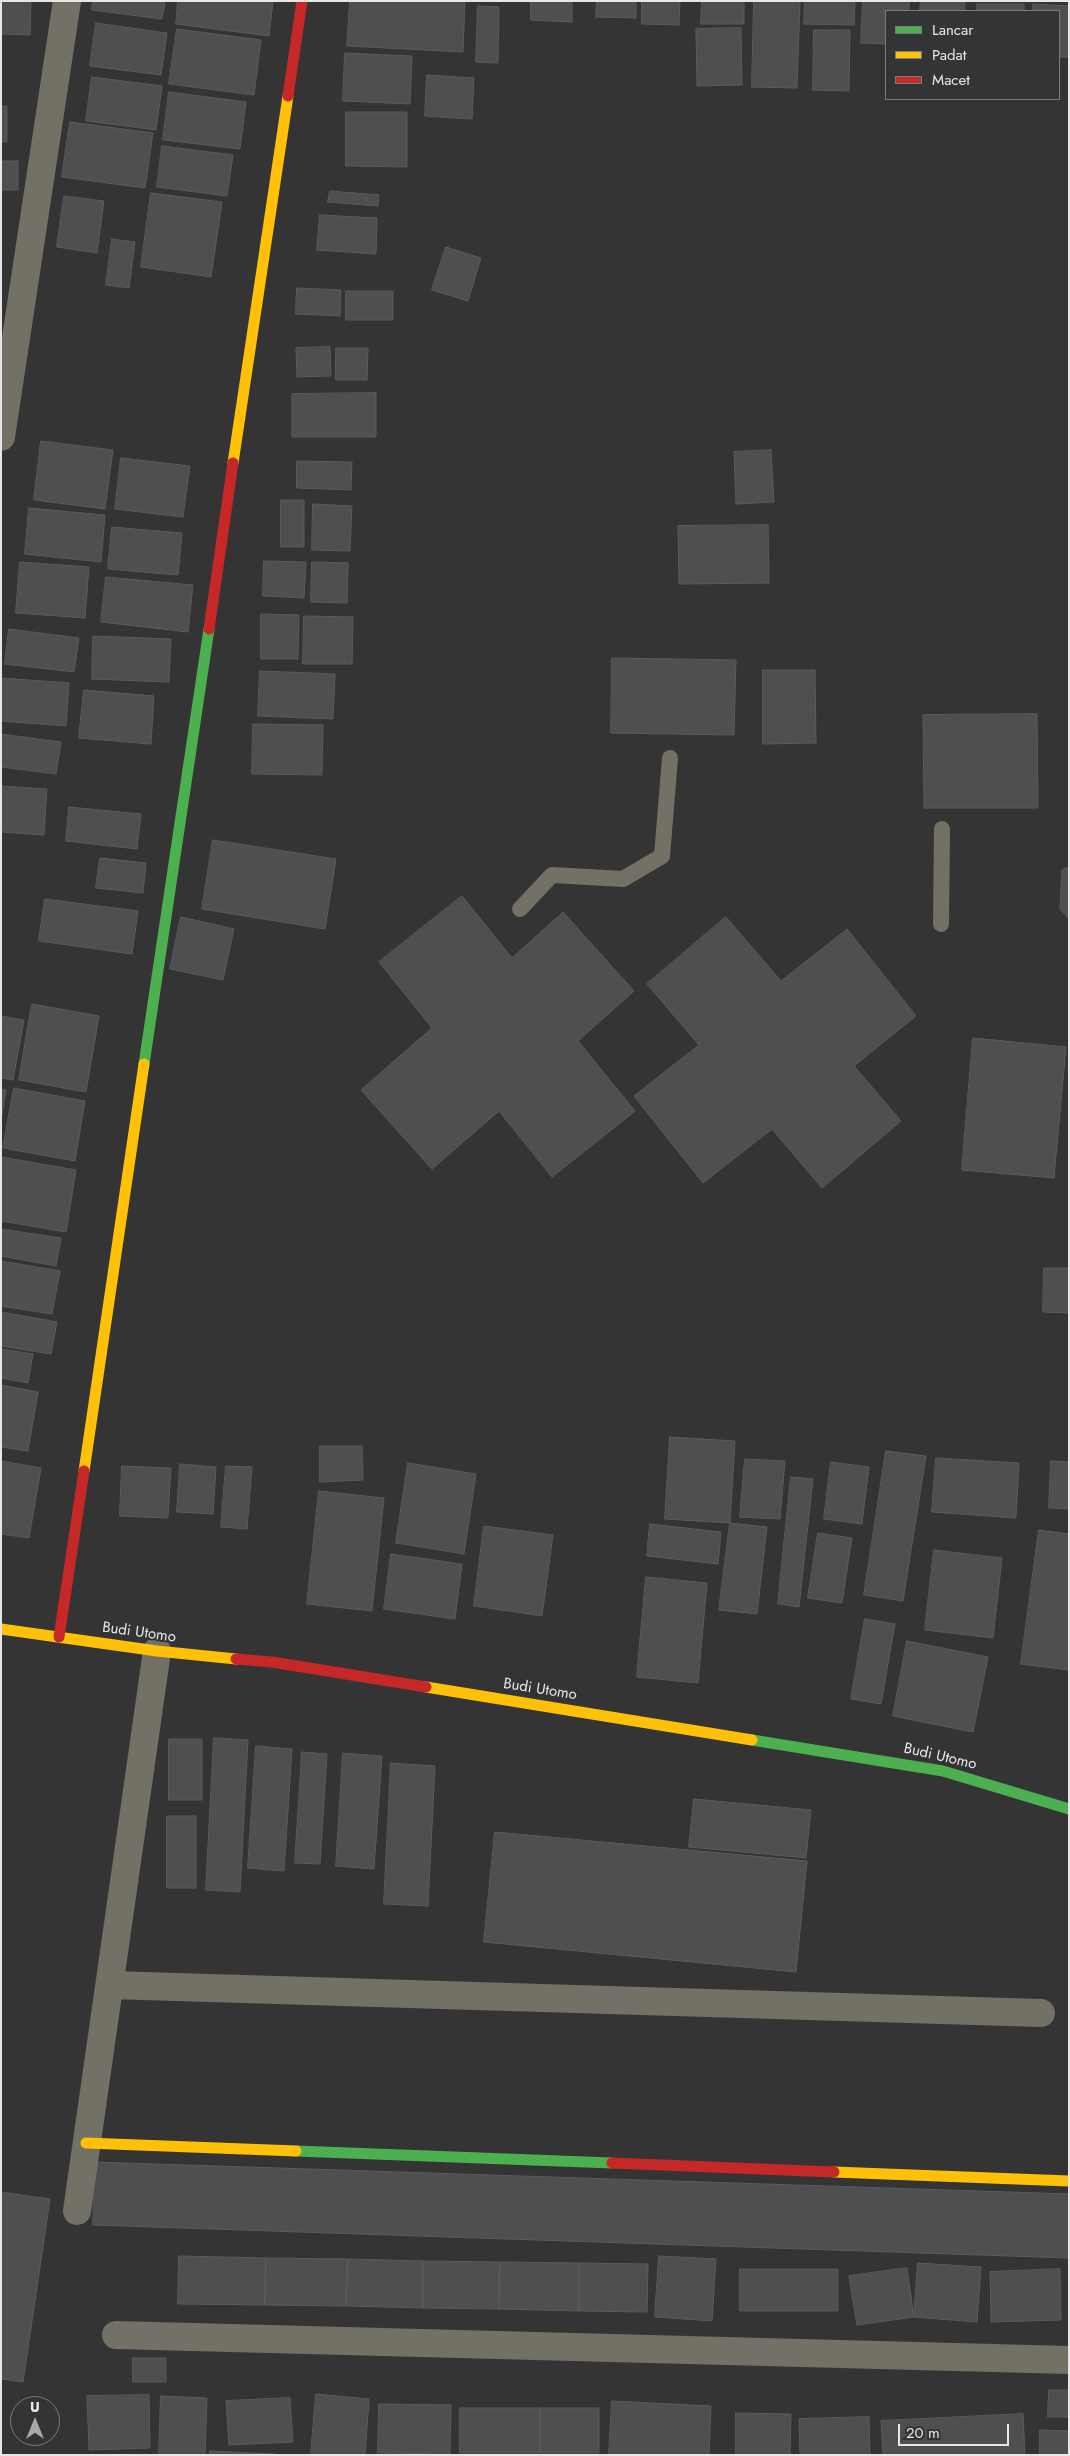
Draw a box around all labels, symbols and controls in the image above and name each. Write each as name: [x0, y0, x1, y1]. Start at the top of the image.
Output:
legend: [885, 10, 1060, 100]
text: Lancar: [932, 19, 973, 41]
text: Padat: [932, 44, 966, 66]
text: Macet: [932, 69, 970, 91]
street label: Budi Utomo: [101, 1619, 177, 1647]
street label: Budi Utomo: [502, 1675, 578, 1705]
street label: Budi Utomo: [902, 1740, 978, 1774]
north arrow: [10, 2396, 60, 2446]
text: U: [30, 2397, 40, 2417]
scale bar: [900, 2414, 1011, 2446]
text: 20 m: [906, 2422, 940, 2444]

